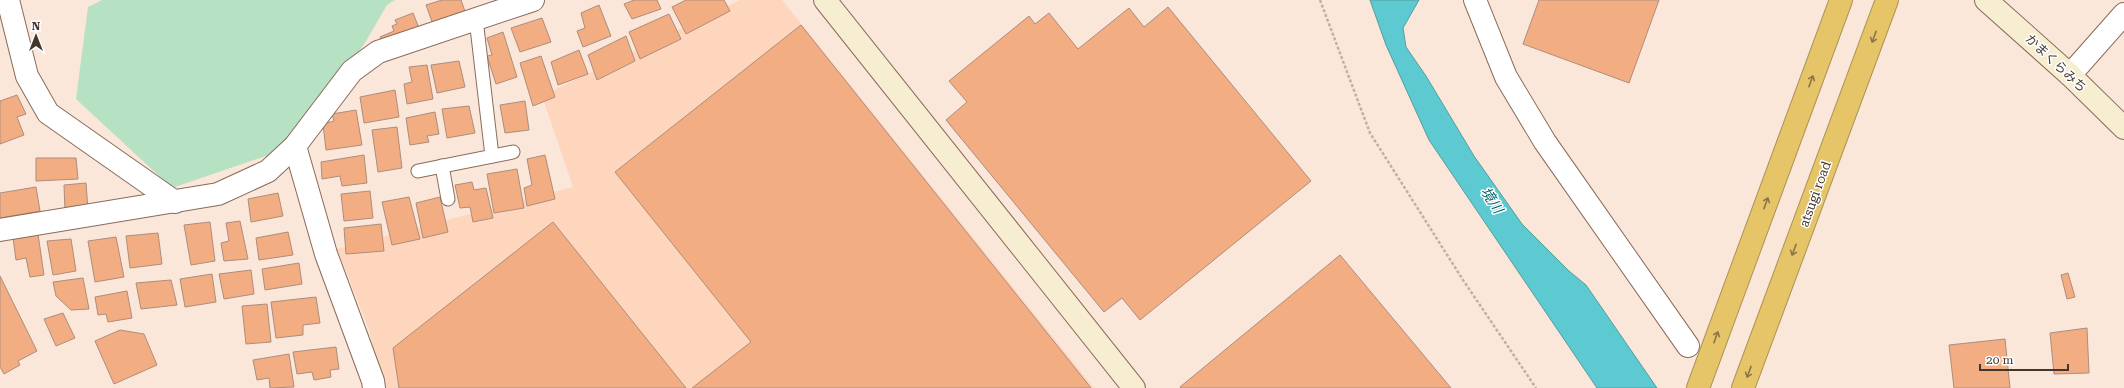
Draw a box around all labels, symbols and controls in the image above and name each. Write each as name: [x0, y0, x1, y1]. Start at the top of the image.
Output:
north arrow: [16, 16, 56, 56]
text: N: [32, 20, 41, 33]
one-way arrow: [1869, 30, 1877, 42]
street label: かまくらみち: [2022, 31, 2090, 95]
one-way arrow: [1807, 75, 1815, 87]
street label: atsugi road: [1796, 158, 1834, 229]
water label: 境川: [1478, 184, 1507, 218]
one-way arrow: [1763, 196, 1770, 209]
one-way arrow: [1790, 244, 1798, 256]
one-way arrow: [1713, 332, 1721, 344]
scale bar: [1980, 346, 2068, 372]
text: 20 m: [1986, 353, 2013, 367]
one-way arrow: [1744, 366, 1752, 378]

